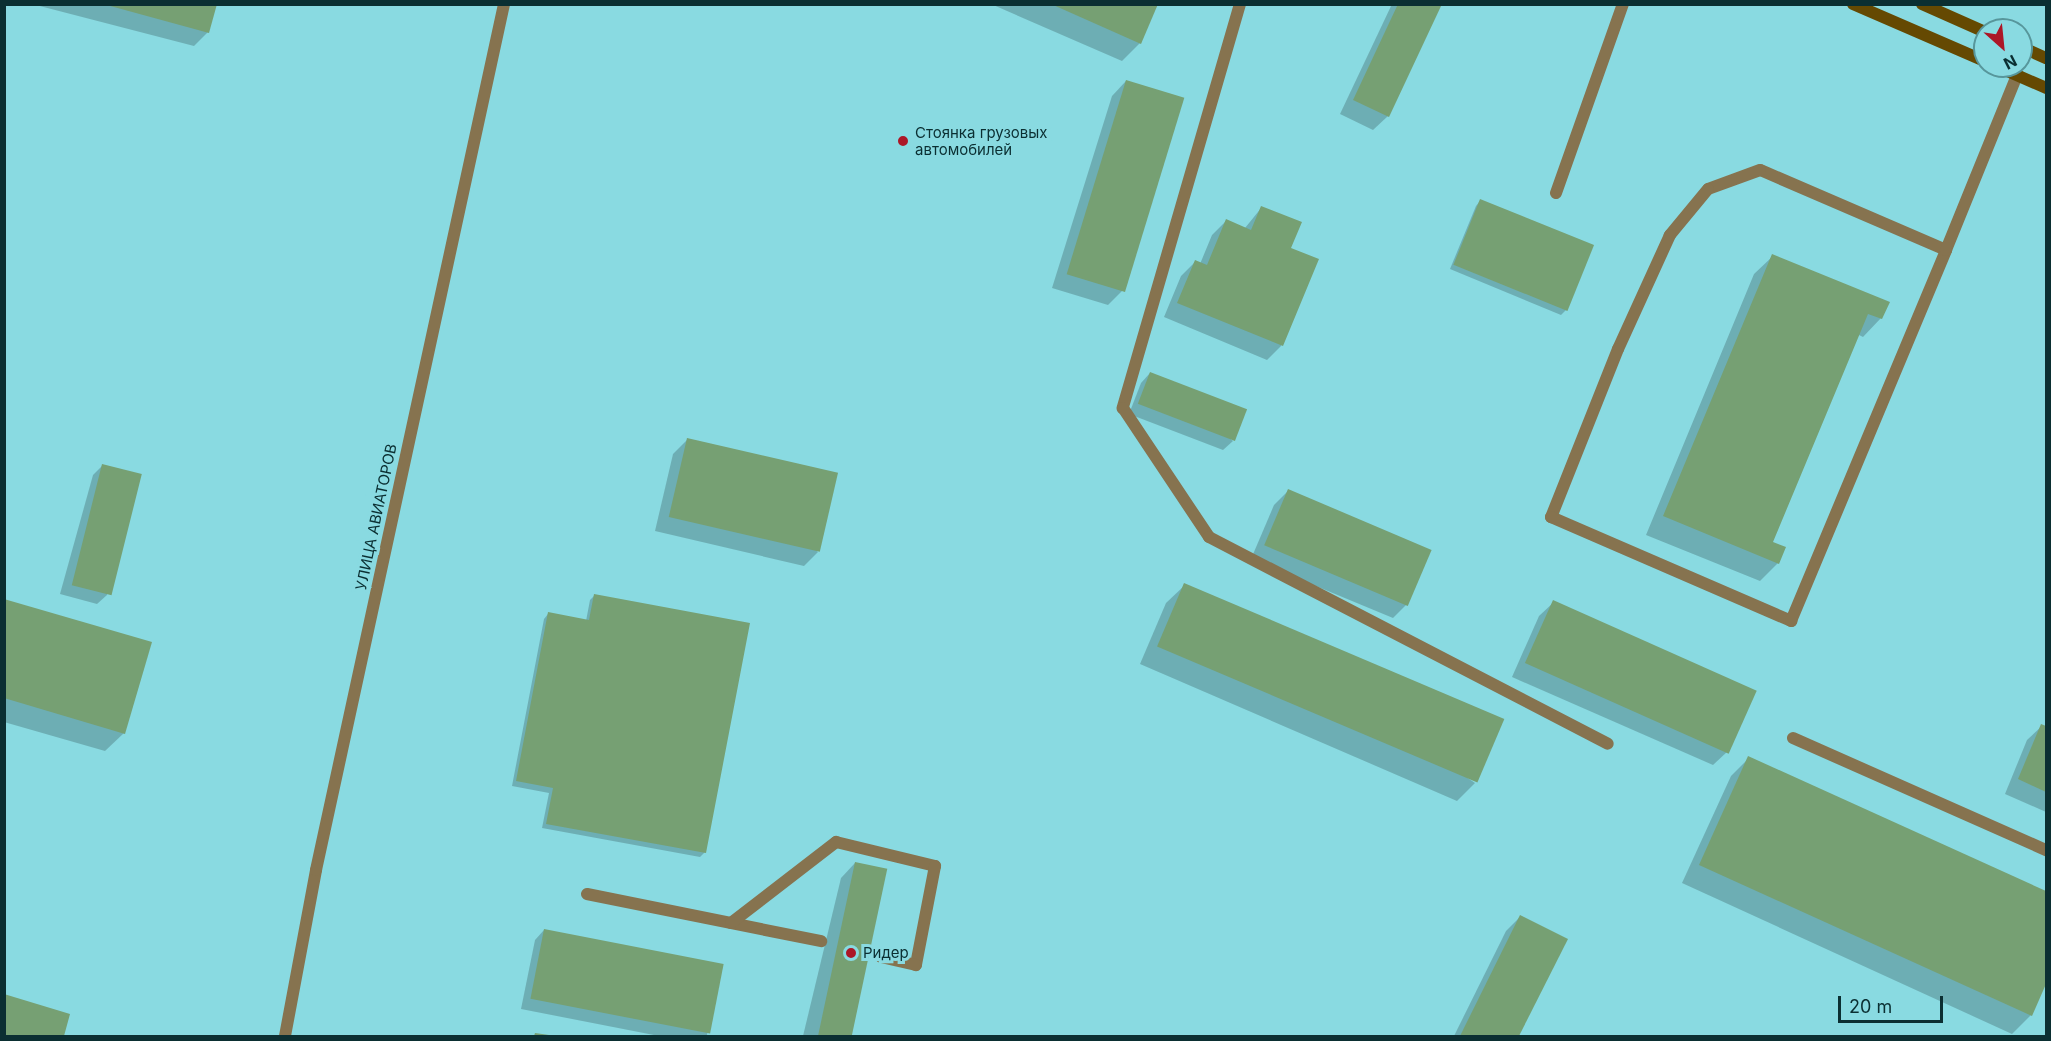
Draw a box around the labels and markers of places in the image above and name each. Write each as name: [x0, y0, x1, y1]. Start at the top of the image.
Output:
place label: Стоянка грузовых автомобилей: [915, 123, 1048, 158]
marker: Стоянка грузовых автомобилей: [896, 134, 910, 148]
place label: Ридер: [863, 944, 909, 962]
marker: Ридер: [844, 946, 858, 960]

